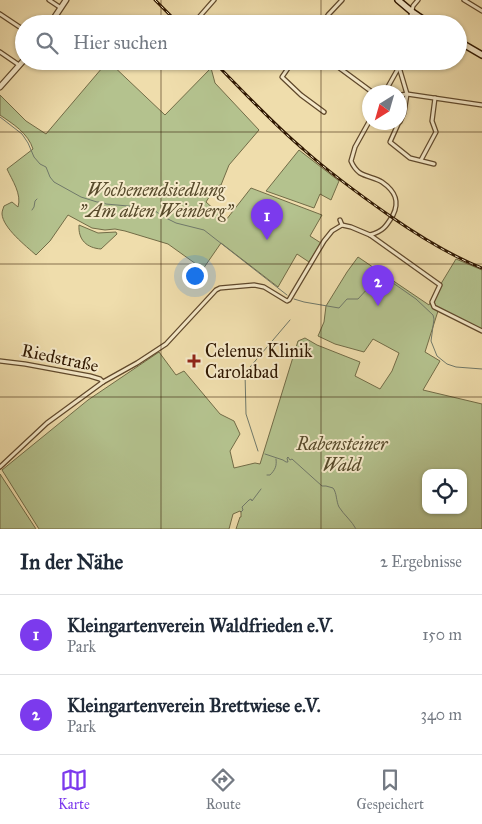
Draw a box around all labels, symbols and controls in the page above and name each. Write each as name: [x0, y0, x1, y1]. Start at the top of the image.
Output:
search box: [15, 15, 467, 70]
icon: search: [33, 29, 61, 57]
text: Hier suchen: [73, 31, 167, 54]
north arrow: [362, 85, 407, 130]
park label: Wochenendsiedlung "Am alten Weinberg": [79, 179, 235, 222]
pin: 1: [251, 199, 283, 240]
your location: [182, 263, 208, 289]
pin: 2: [362, 265, 394, 306]
street label: Riedstraße: [19, 339, 101, 377]
place label: Celenus Klinik Carolabad: [205, 340, 313, 383]
marker: Celenus Klinik Carolabad: [187, 354, 201, 368]
park label: Rabensteiner Wald: [295, 433, 389, 476]
map controls: [422, 469, 467, 514]
button: locate: [422, 469, 467, 514]
text: In der Nähe: [20, 549, 123, 575]
text: 2 Ergebnisse: [380, 552, 462, 571]
text: Kleingartenverein Waldfrieden e.V.: [67, 614, 334, 637]
text: 1: [33, 625, 39, 644]
text: 150 m: [422, 625, 462, 644]
text: Park: [67, 637, 96, 656]
text: Kleingartenverein Brettwiese e.V.: [67, 694, 321, 717]
text: 2: [32, 705, 40, 724]
text: 340 m: [420, 705, 462, 724]
text: Park: [67, 717, 96, 736]
tab: Karte: [58, 766, 90, 813]
tab: Route: [206, 766, 241, 813]
tab: Gespeichert: [357, 766, 424, 813]

